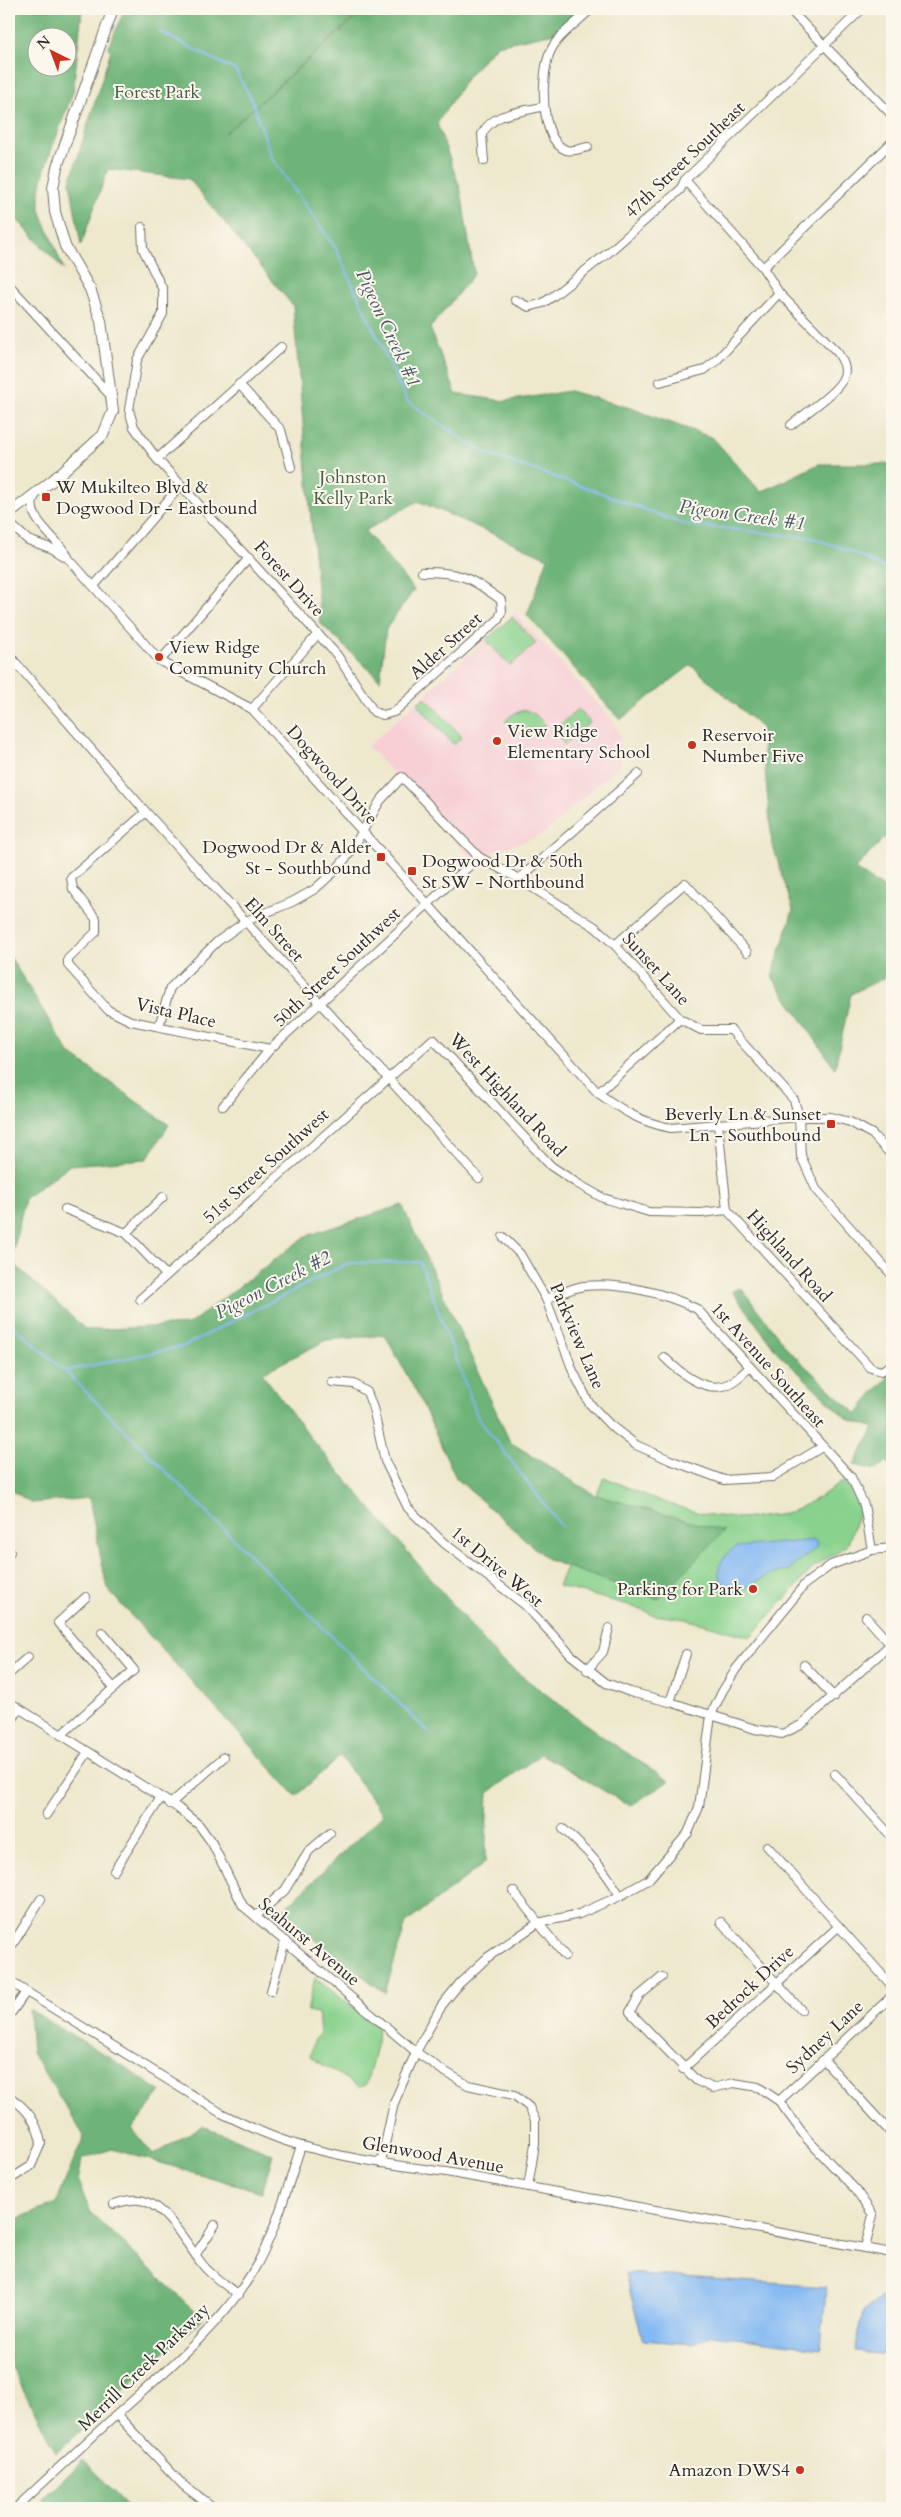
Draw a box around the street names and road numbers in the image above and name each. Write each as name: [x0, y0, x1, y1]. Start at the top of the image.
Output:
street label: 47th Street Southeast: [619, 96, 751, 224]
street label: Forest Drive: [248, 535, 330, 623]
street label: Alder Street: [404, 606, 488, 685]
street label: Dogwood Drive: [280, 720, 384, 830]
street label: Elm Street: [238, 892, 310, 968]
street label: 50th Street Southwest: [268, 901, 406, 1033]
street label: Sunset Lane: [616, 927, 696, 1011]
street label: Vista Place: [133, 992, 219, 1034]
street label: West Highland Road: [442, 1027, 571, 1163]
street label: 51st Street Southwest: [198, 1102, 335, 1229]
street label: Highland Road: [741, 1204, 838, 1308]
street label: Parkview Lane: [543, 1279, 611, 1393]
street label: 1st Avenue Southeast: [705, 1297, 831, 1433]
street label: 1st Drive West: [445, 1521, 549, 1613]
street label: Seahurst Avenue: [253, 1892, 365, 1992]
street label: Bedrock Drive: [700, 1939, 800, 2035]
street label: Sydney Lane: [781, 1994, 869, 2080]
street label: Glenwood Avenue: [360, 2130, 506, 2180]
street label: Merrill Creek Parkway: [72, 2297, 216, 2437]

